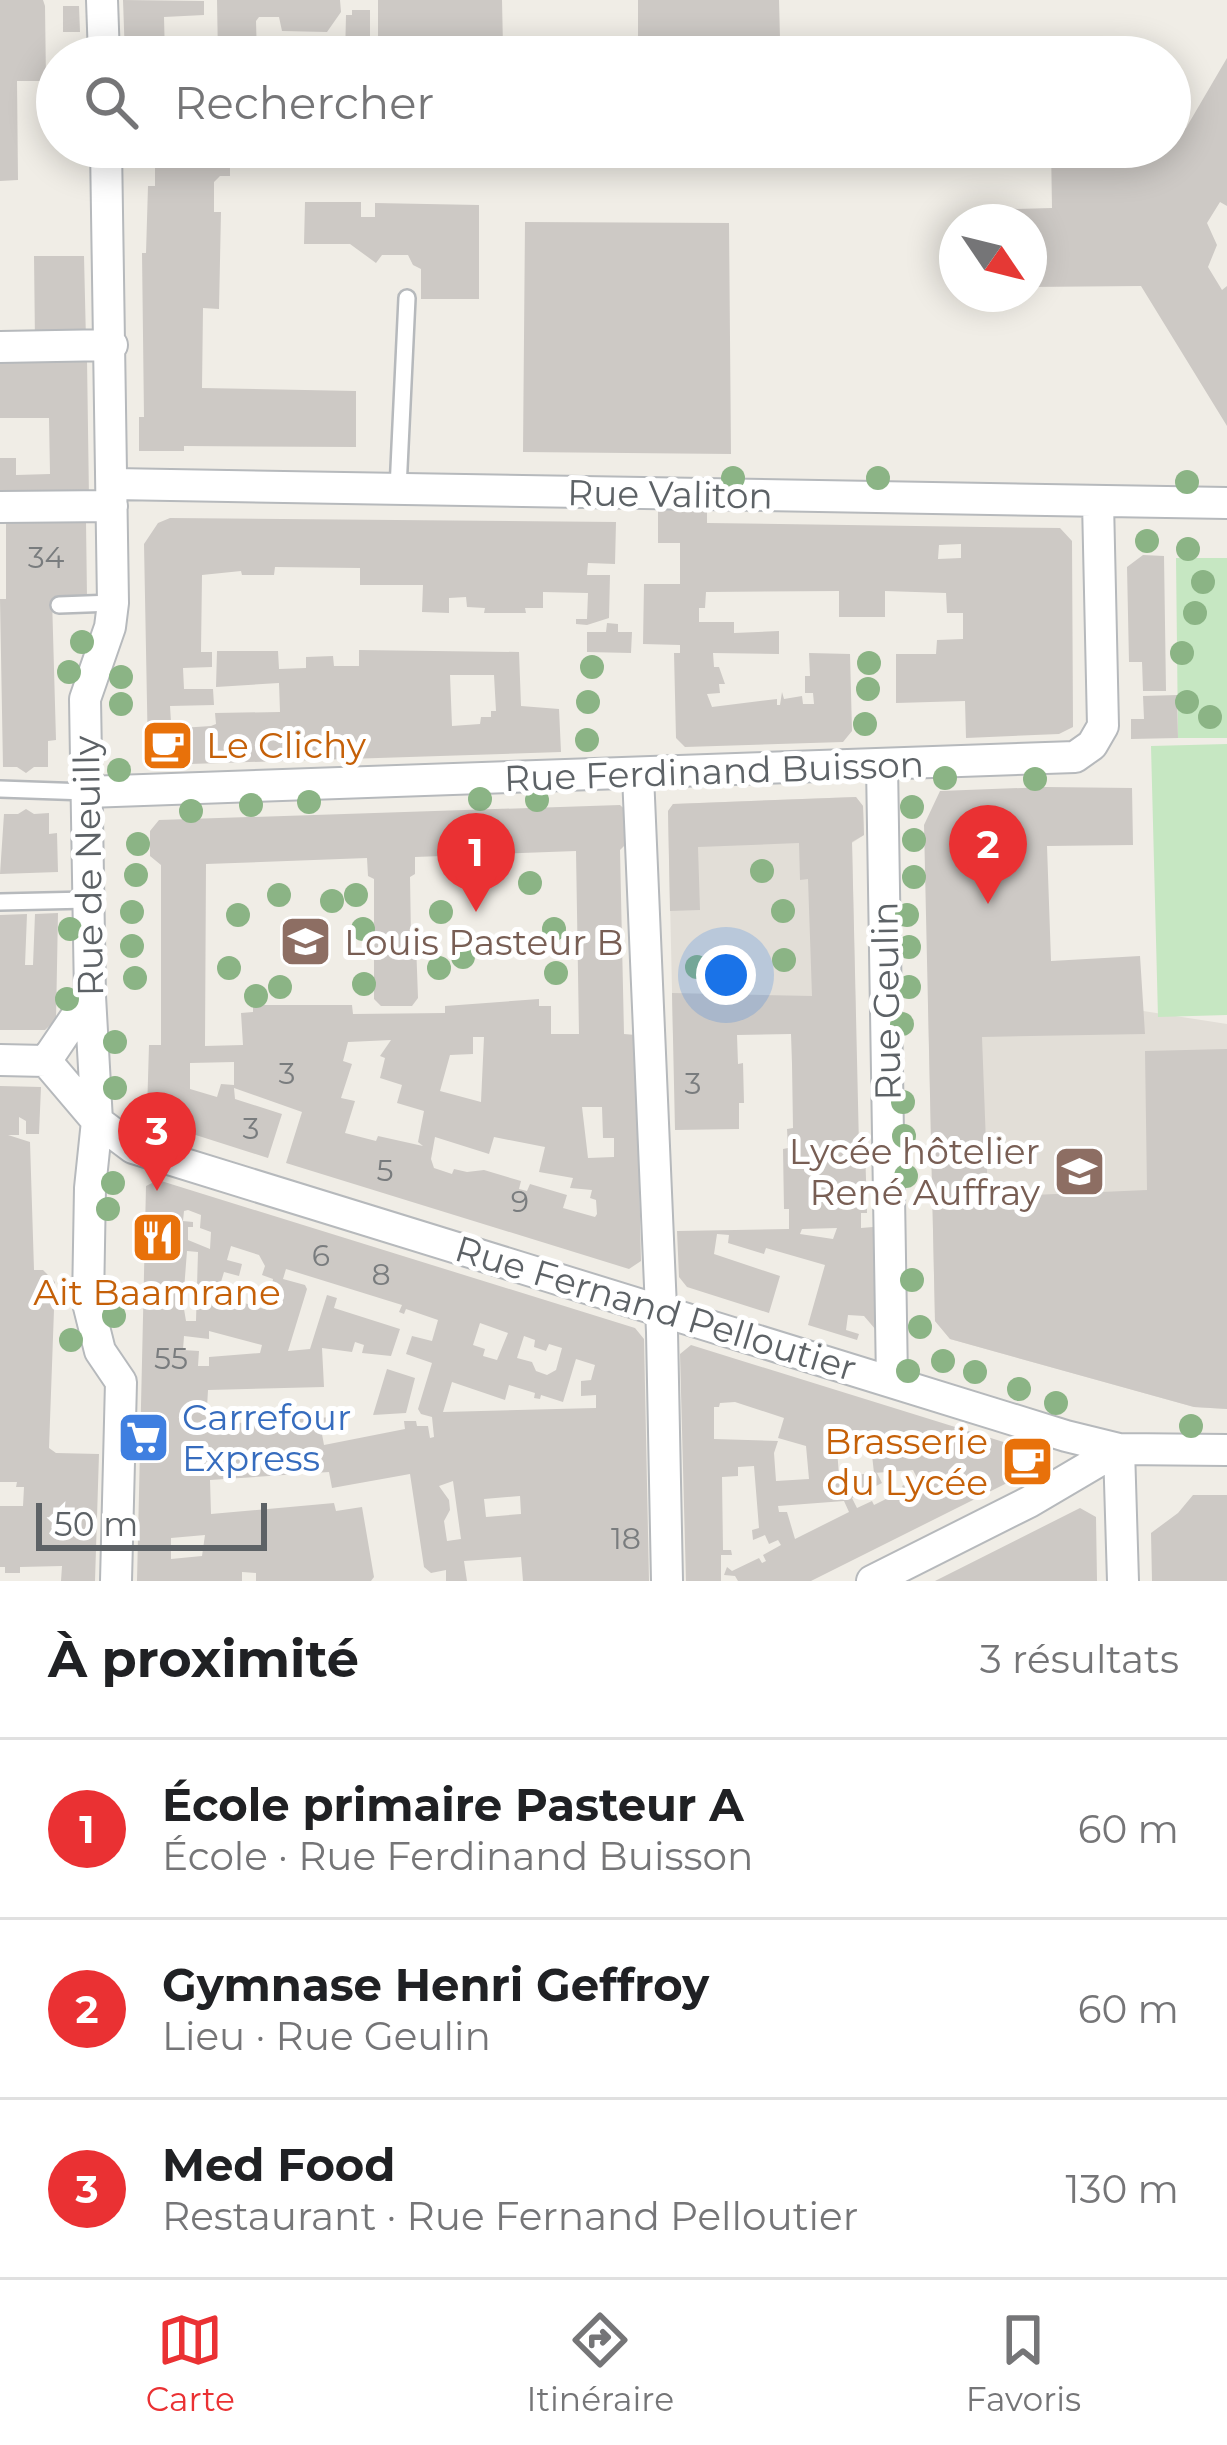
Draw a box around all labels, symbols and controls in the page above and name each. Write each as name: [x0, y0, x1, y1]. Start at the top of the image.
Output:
search box: [36, 36, 1191, 168]
icon: search: [78, 69, 144, 135]
text: Rechercher: [174, 75, 434, 130]
north arrow: [939, 204, 1047, 312]
street label: Rue Valiton: [567, 470, 773, 518]
house number: 34: [28, 539, 65, 576]
cafe icon: Le Clichy: [139, 717, 195, 773]
place label: Le Clichy: [206, 723, 367, 767]
street label: Rue de Neuilly: [64, 735, 112, 997]
street label: Rue Ferdinand Buisson: [503, 742, 925, 800]
pin: 2: [949, 805, 1027, 904]
pin: 1: [437, 813, 515, 912]
street label: Rue Geulin: [862, 901, 910, 1101]
school or university icon: Louis Pasteur B: [277, 914, 333, 970]
place label: Louis Pasteur B: [344, 920, 623, 964]
your location: [696, 945, 756, 1005]
house number: 3: [279, 1055, 295, 1092]
house number: 3: [685, 1065, 701, 1102]
pin: 3: [118, 1092, 196, 1191]
house number: 3: [243, 1110, 259, 1147]
place label: Lycée hôtelier René Auffray: [789, 1129, 1040, 1214]
school or university icon: Lycée hôtelier René Auffray: [1051, 1144, 1107, 1200]
house number: 5: [377, 1152, 393, 1189]
house number: 9: [511, 1183, 529, 1220]
restaurant icon: Ait Baamrane: [129, 1209, 185, 1265]
street label: Rue Fernand Pelloutier: [450, 1226, 862, 1390]
house number: 6: [312, 1237, 330, 1274]
house number: 8: [371, 1256, 391, 1293]
place label: Ait Baamrane: [33, 1270, 281, 1314]
house number: 55: [154, 1340, 188, 1377]
place label: Carrefour Express: [182, 1395, 351, 1480]
supermarket icon: Carrefour Express: [115, 1410, 171, 1466]
place label: Brasserie du Lycée: [824, 1419, 988, 1504]
cafe icon: Brasserie du Lycée: [999, 1434, 1055, 1490]
scale bar: [36, 1497, 267, 1550]
text: 50 m: [54, 1504, 138, 1544]
house number: 18: [611, 1520, 641, 1557]
text: À proximité: [48, 1628, 359, 1690]
text: 3 résultats: [980, 1635, 1179, 1683]
text: École primaire Pasteur A: [162, 1777, 744, 1832]
text: 1: [79, 1805, 95, 1853]
text: 60 m: [1078, 1805, 1179, 1853]
text: École · Rue Ferdinand Buisson: [162, 1832, 753, 1880]
text: Gymnase Henri Geffroy: [162, 1957, 709, 2012]
text: 2: [75, 1985, 99, 2033]
text: 60 m: [1078, 1985, 1179, 2033]
text: Lieu · Rue Geulin: [162, 2012, 491, 2060]
text: Med Food: [162, 2137, 395, 2192]
text: 3: [75, 2165, 99, 2213]
text: 130 m: [1066, 2165, 1179, 2213]
text: Restaurant · Rue Fernand Pelloutier: [162, 2192, 858, 2240]
tab: Carte: [146, 2307, 235, 2419]
tab: Itinéraire: [527, 2307, 674, 2419]
tab: Favoris: [966, 2307, 1081, 2419]

